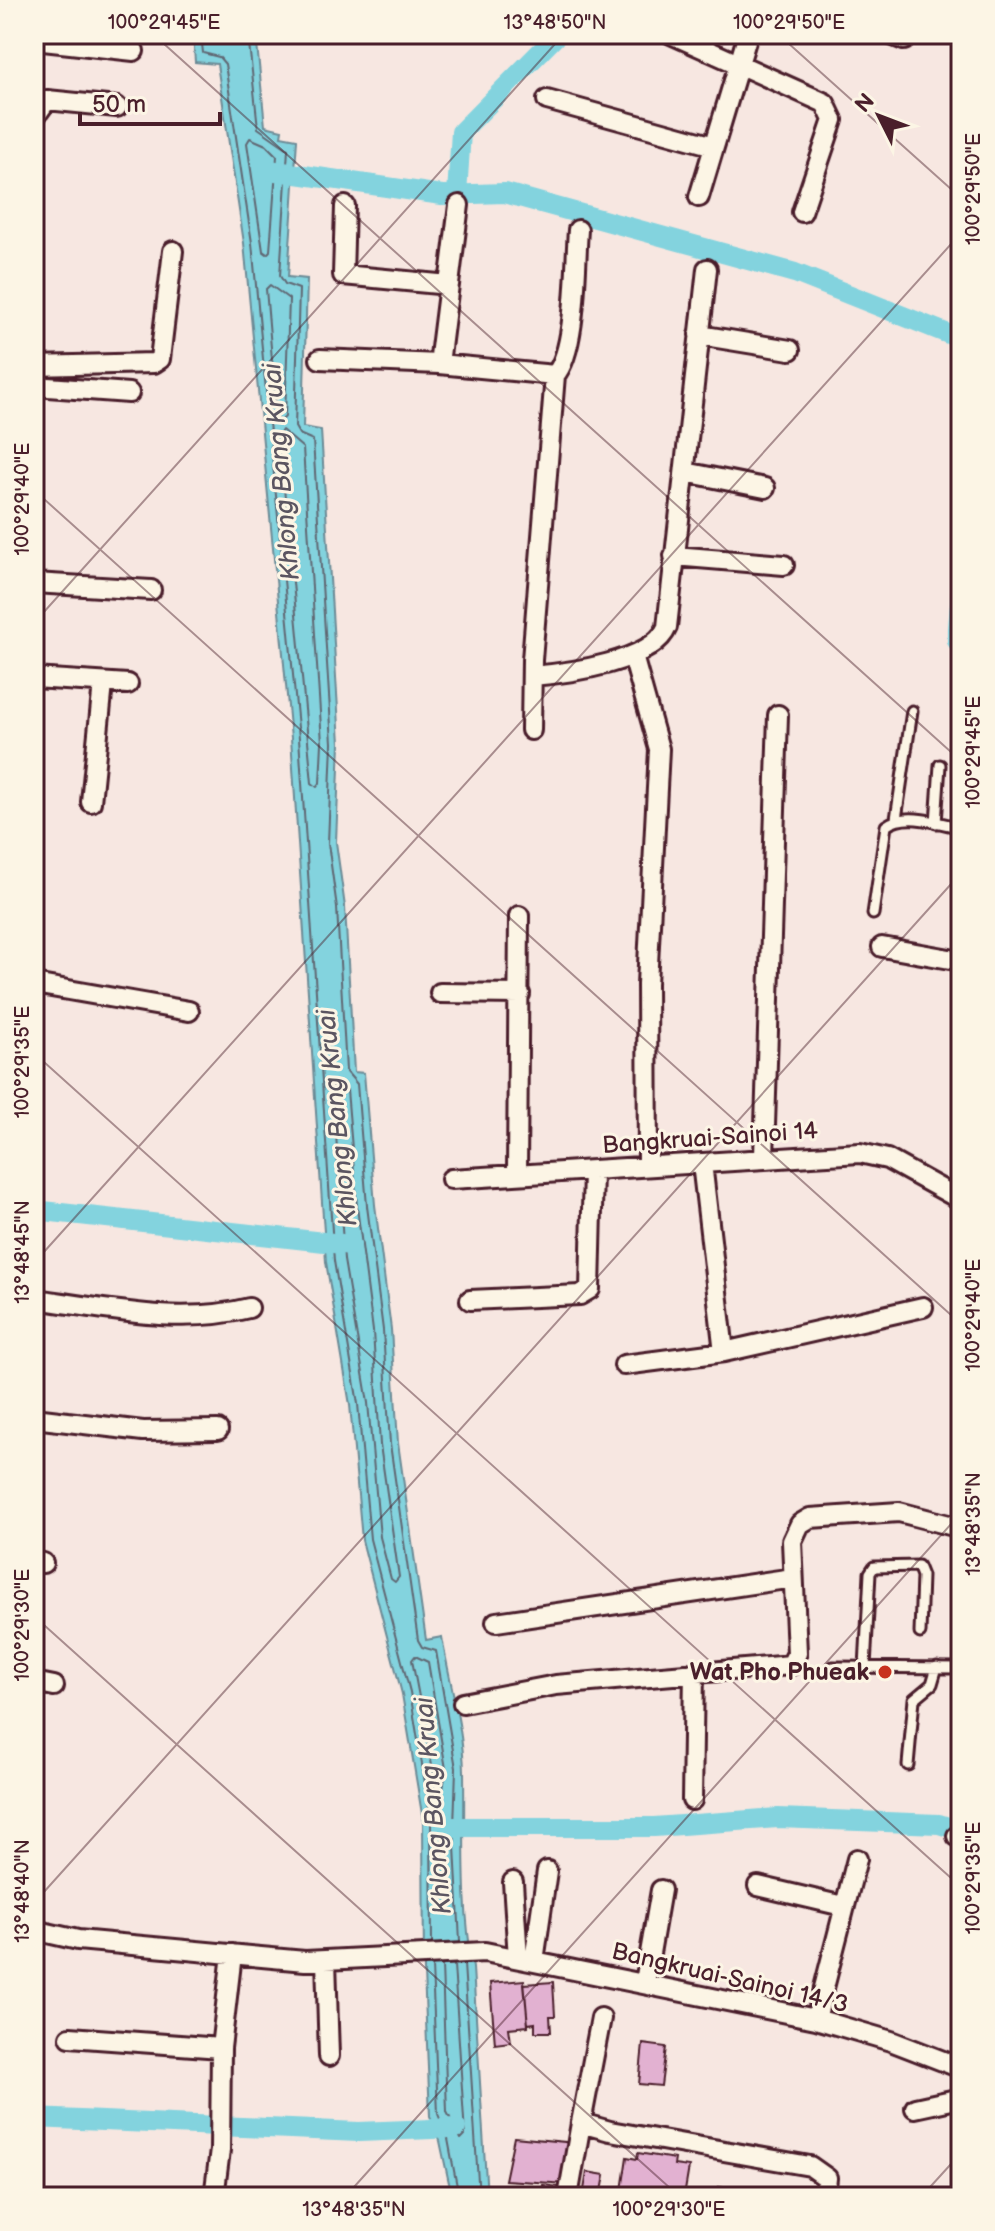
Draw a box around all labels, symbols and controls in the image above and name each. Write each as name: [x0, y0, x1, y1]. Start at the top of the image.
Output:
text: 100°29'45"E: [108, 11, 220, 35]
text: 13°48'50"N: [504, 11, 606, 35]
text: 100°29'50"E: [733, 11, 845, 35]
scale bar: [80, 76, 220, 126]
north arrow: [839, 76, 919, 156]
text: N: [850, 88, 881, 119]
text: 50 m: [92, 90, 146, 119]
text: 100°29'50"E: [962, 133, 986, 245]
water label: Khlong Bang Kruai: [257, 361, 307, 582]
text: 100°29'40"E: [11, 443, 35, 555]
text: 100°29'45"E: [962, 696, 986, 808]
text: 100°29'35"E: [11, 1006, 35, 1118]
water label: Khlong Bang Kruai: [311, 1007, 365, 1228]
street label: Bangkruai-Sainoi 14: [601, 1116, 819, 1160]
text: 13°48'45"N: [11, 1200, 35, 1304]
text: 100°29'40"E: [962, 1259, 986, 1371]
text: 13°48'35"N: [962, 1472, 986, 1576]
text: 100°29'30"E: [11, 1568, 35, 1682]
place label: Wat Pho Phueak: [690, 1658, 869, 1687]
marker: Wat Pho Phueak: [876, 1663, 894, 1681]
water label: Khlong Bang Kruai: [409, 1695, 459, 1916]
text: 100°29'35"E: [962, 1822, 986, 1934]
text: 13°48'40"N: [11, 1839, 35, 1943]
street label: Bangkruai-Sainoi 14/3: [609, 1937, 851, 2019]
text: 13°48'35"N: [302, 2198, 406, 2222]
text: 100°29'30"E: [612, 2198, 726, 2222]

